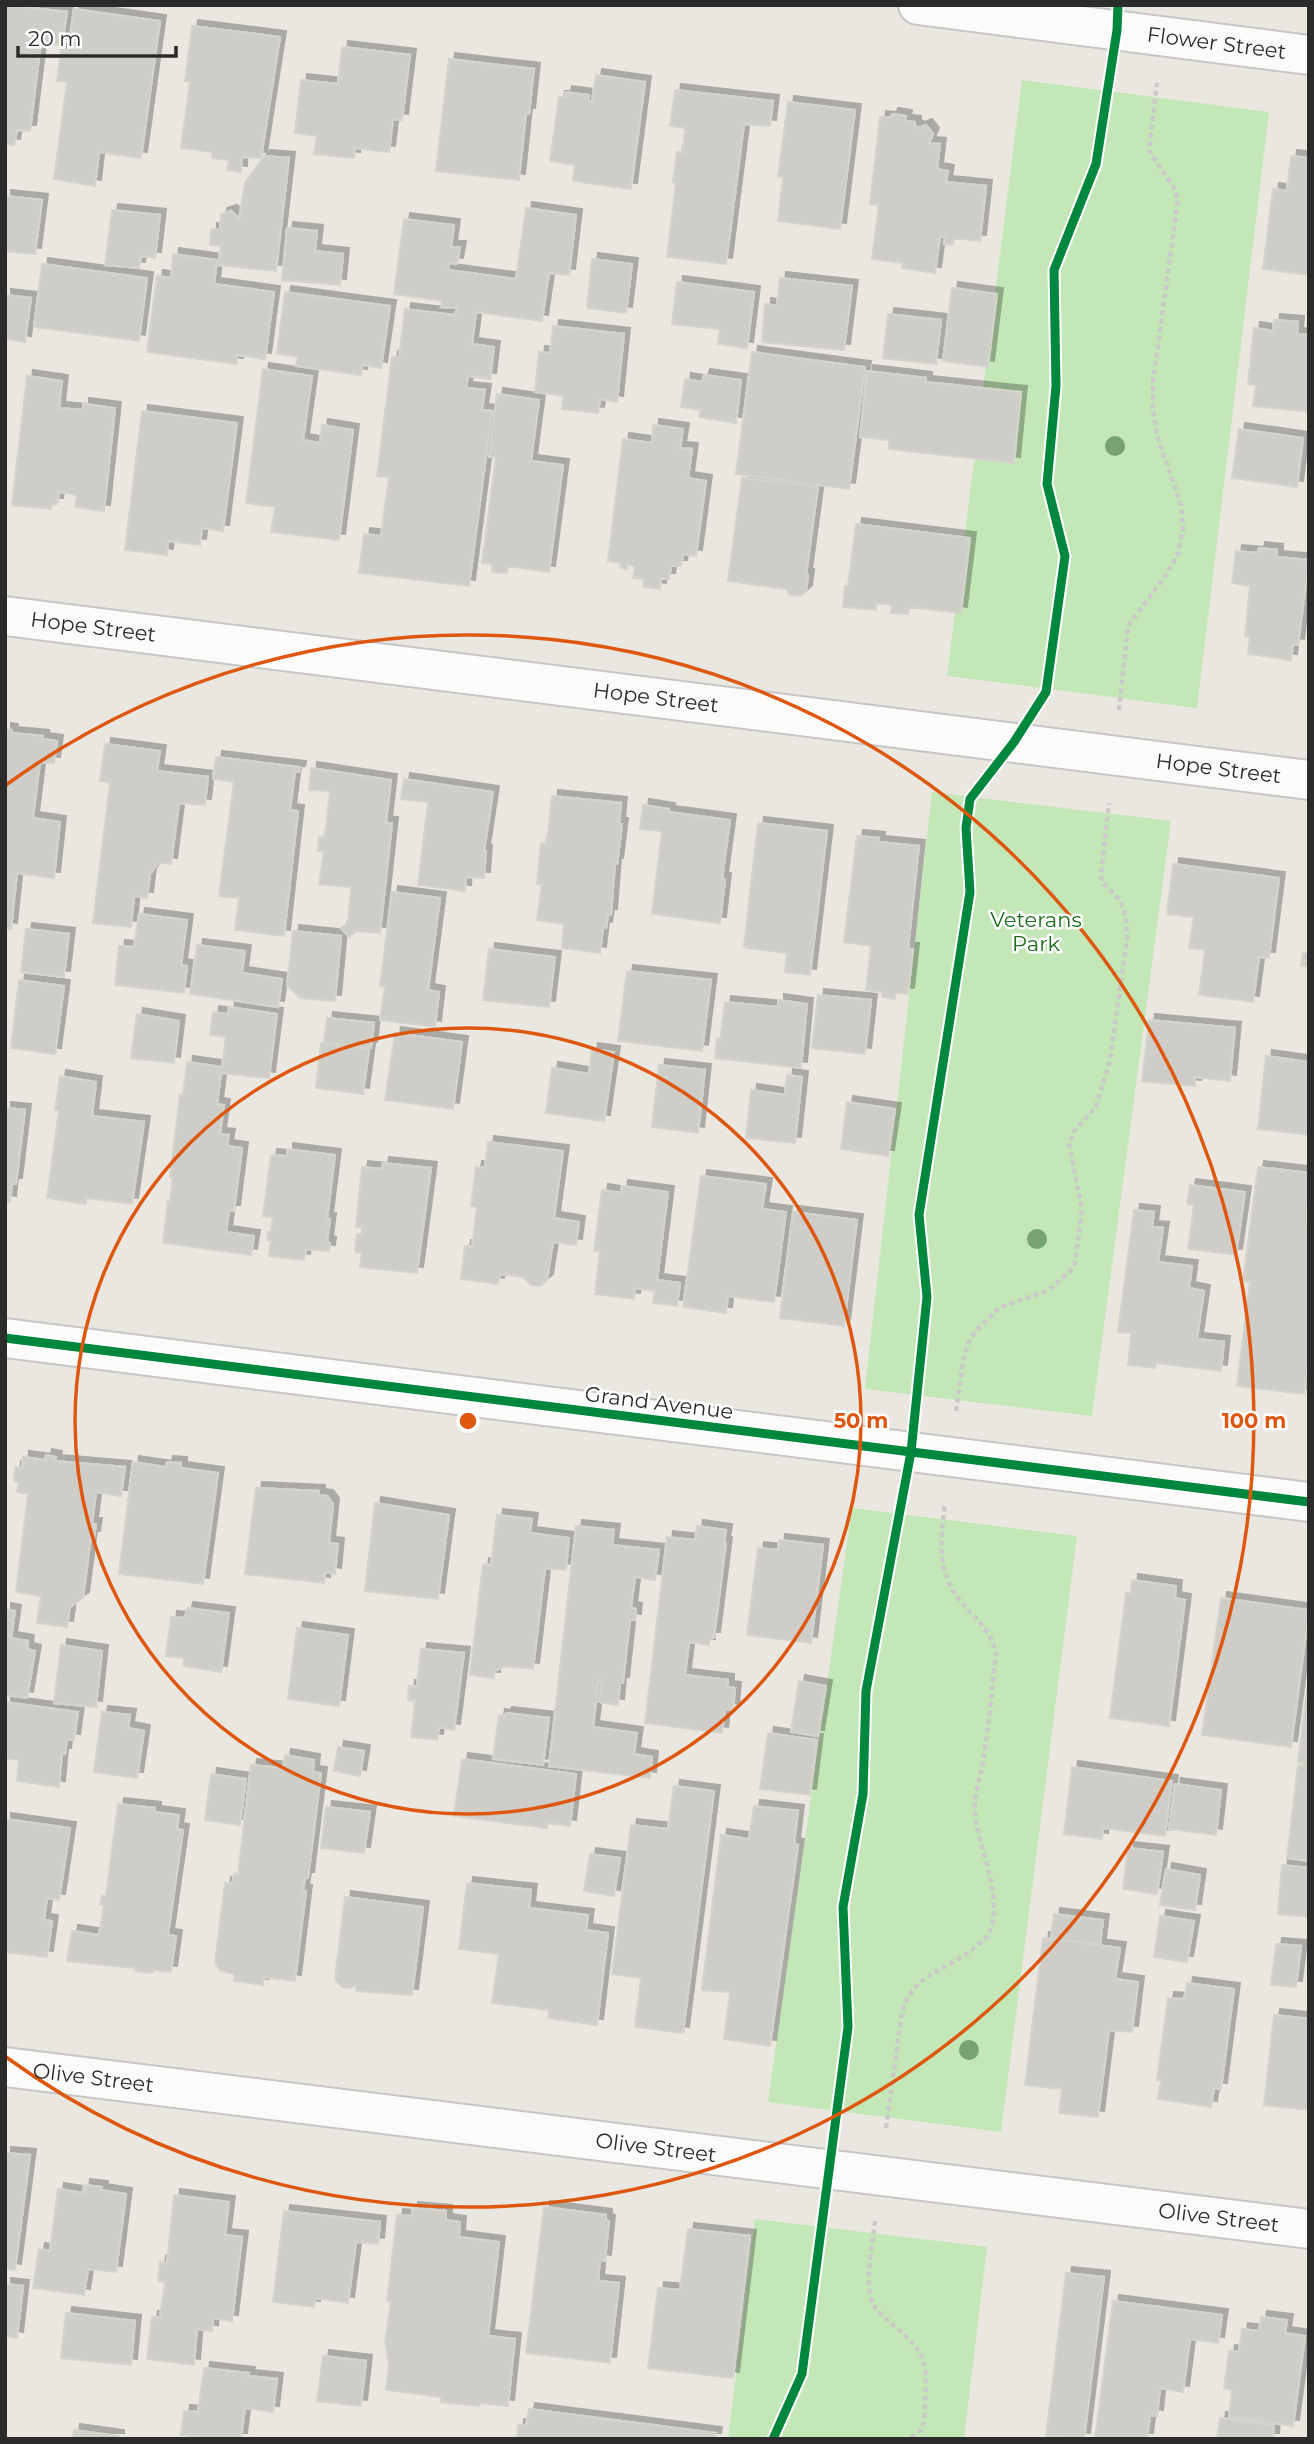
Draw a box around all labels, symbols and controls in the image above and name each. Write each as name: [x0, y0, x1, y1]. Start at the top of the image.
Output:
scale bar: [18, 14, 175, 58]
street label: Flower Street: [1146, 21, 1288, 64]
text: 20 m: [28, 26, 82, 51]
street label: Hope Street: [29, 606, 158, 647]
street label: Hope Street: [592, 677, 720, 718]
street label: Hope Street: [1154, 748, 1283, 788]
park label: Veterans Park: [990, 907, 1082, 956]
street label: Grand Avenue: [583, 1381, 735, 1424]
text: 50 m: [834, 1408, 888, 1433]
text: 100 m: [1222, 1408, 1286, 1433]
centre of rings: [456, 1409, 480, 1433]
street label: Olive Street: [31, 2058, 155, 2097]
street label: Olive Street: [594, 2127, 718, 2167]
street label: Olive Street: [1157, 2197, 1281, 2237]

